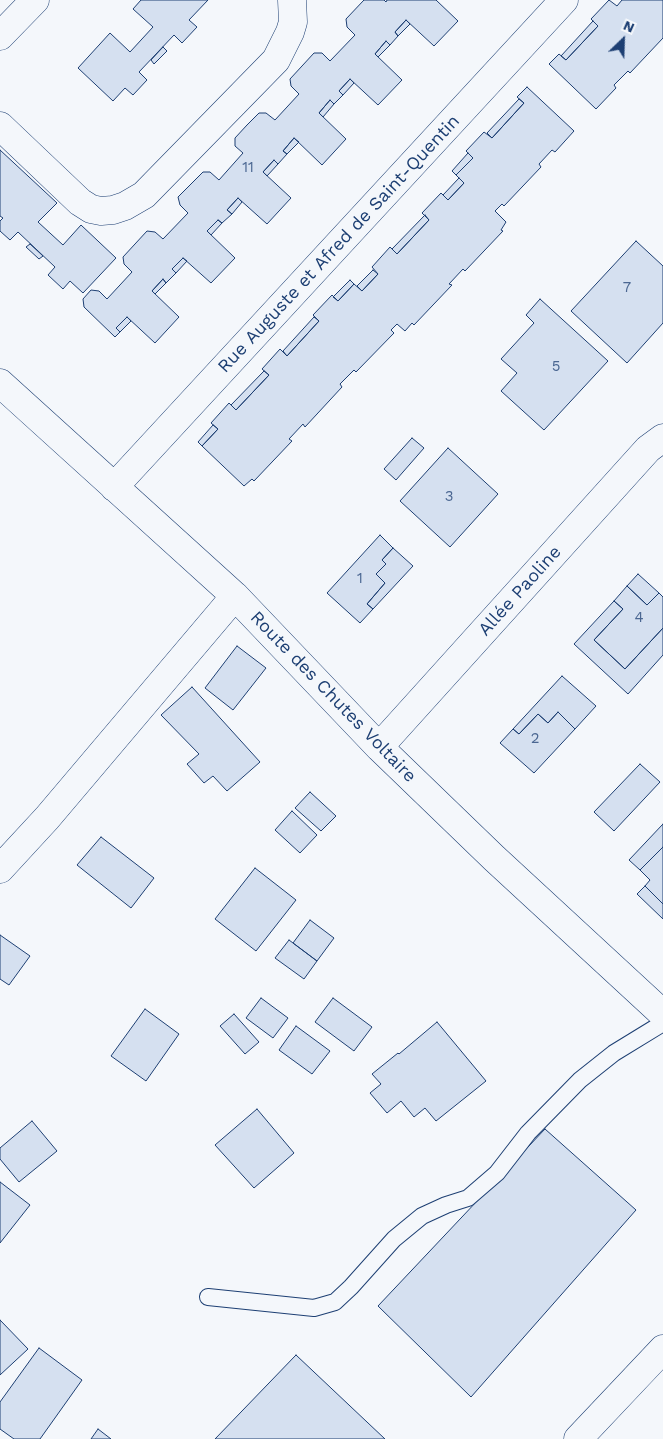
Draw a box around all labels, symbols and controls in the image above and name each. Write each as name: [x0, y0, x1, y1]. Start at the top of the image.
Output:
north arrow: [598, 15, 648, 65]
text: N: [621, 17, 637, 36]
street label: Rue Auguste et Afred de Saint-Quentin: [214, 111, 464, 377]
house number: 11: [242, 159, 254, 177]
house number: 7: [623, 279, 631, 297]
house number: 5: [552, 358, 560, 376]
house number: 3: [445, 488, 453, 506]
street label: Allée Paoline: [474, 542, 566, 640]
house number: 1: [357, 570, 363, 588]
street label: Route des Chutes Voltaire: [245, 607, 421, 787]
house number: 4: [634, 609, 644, 627]
house number: 2: [531, 730, 539, 748]

